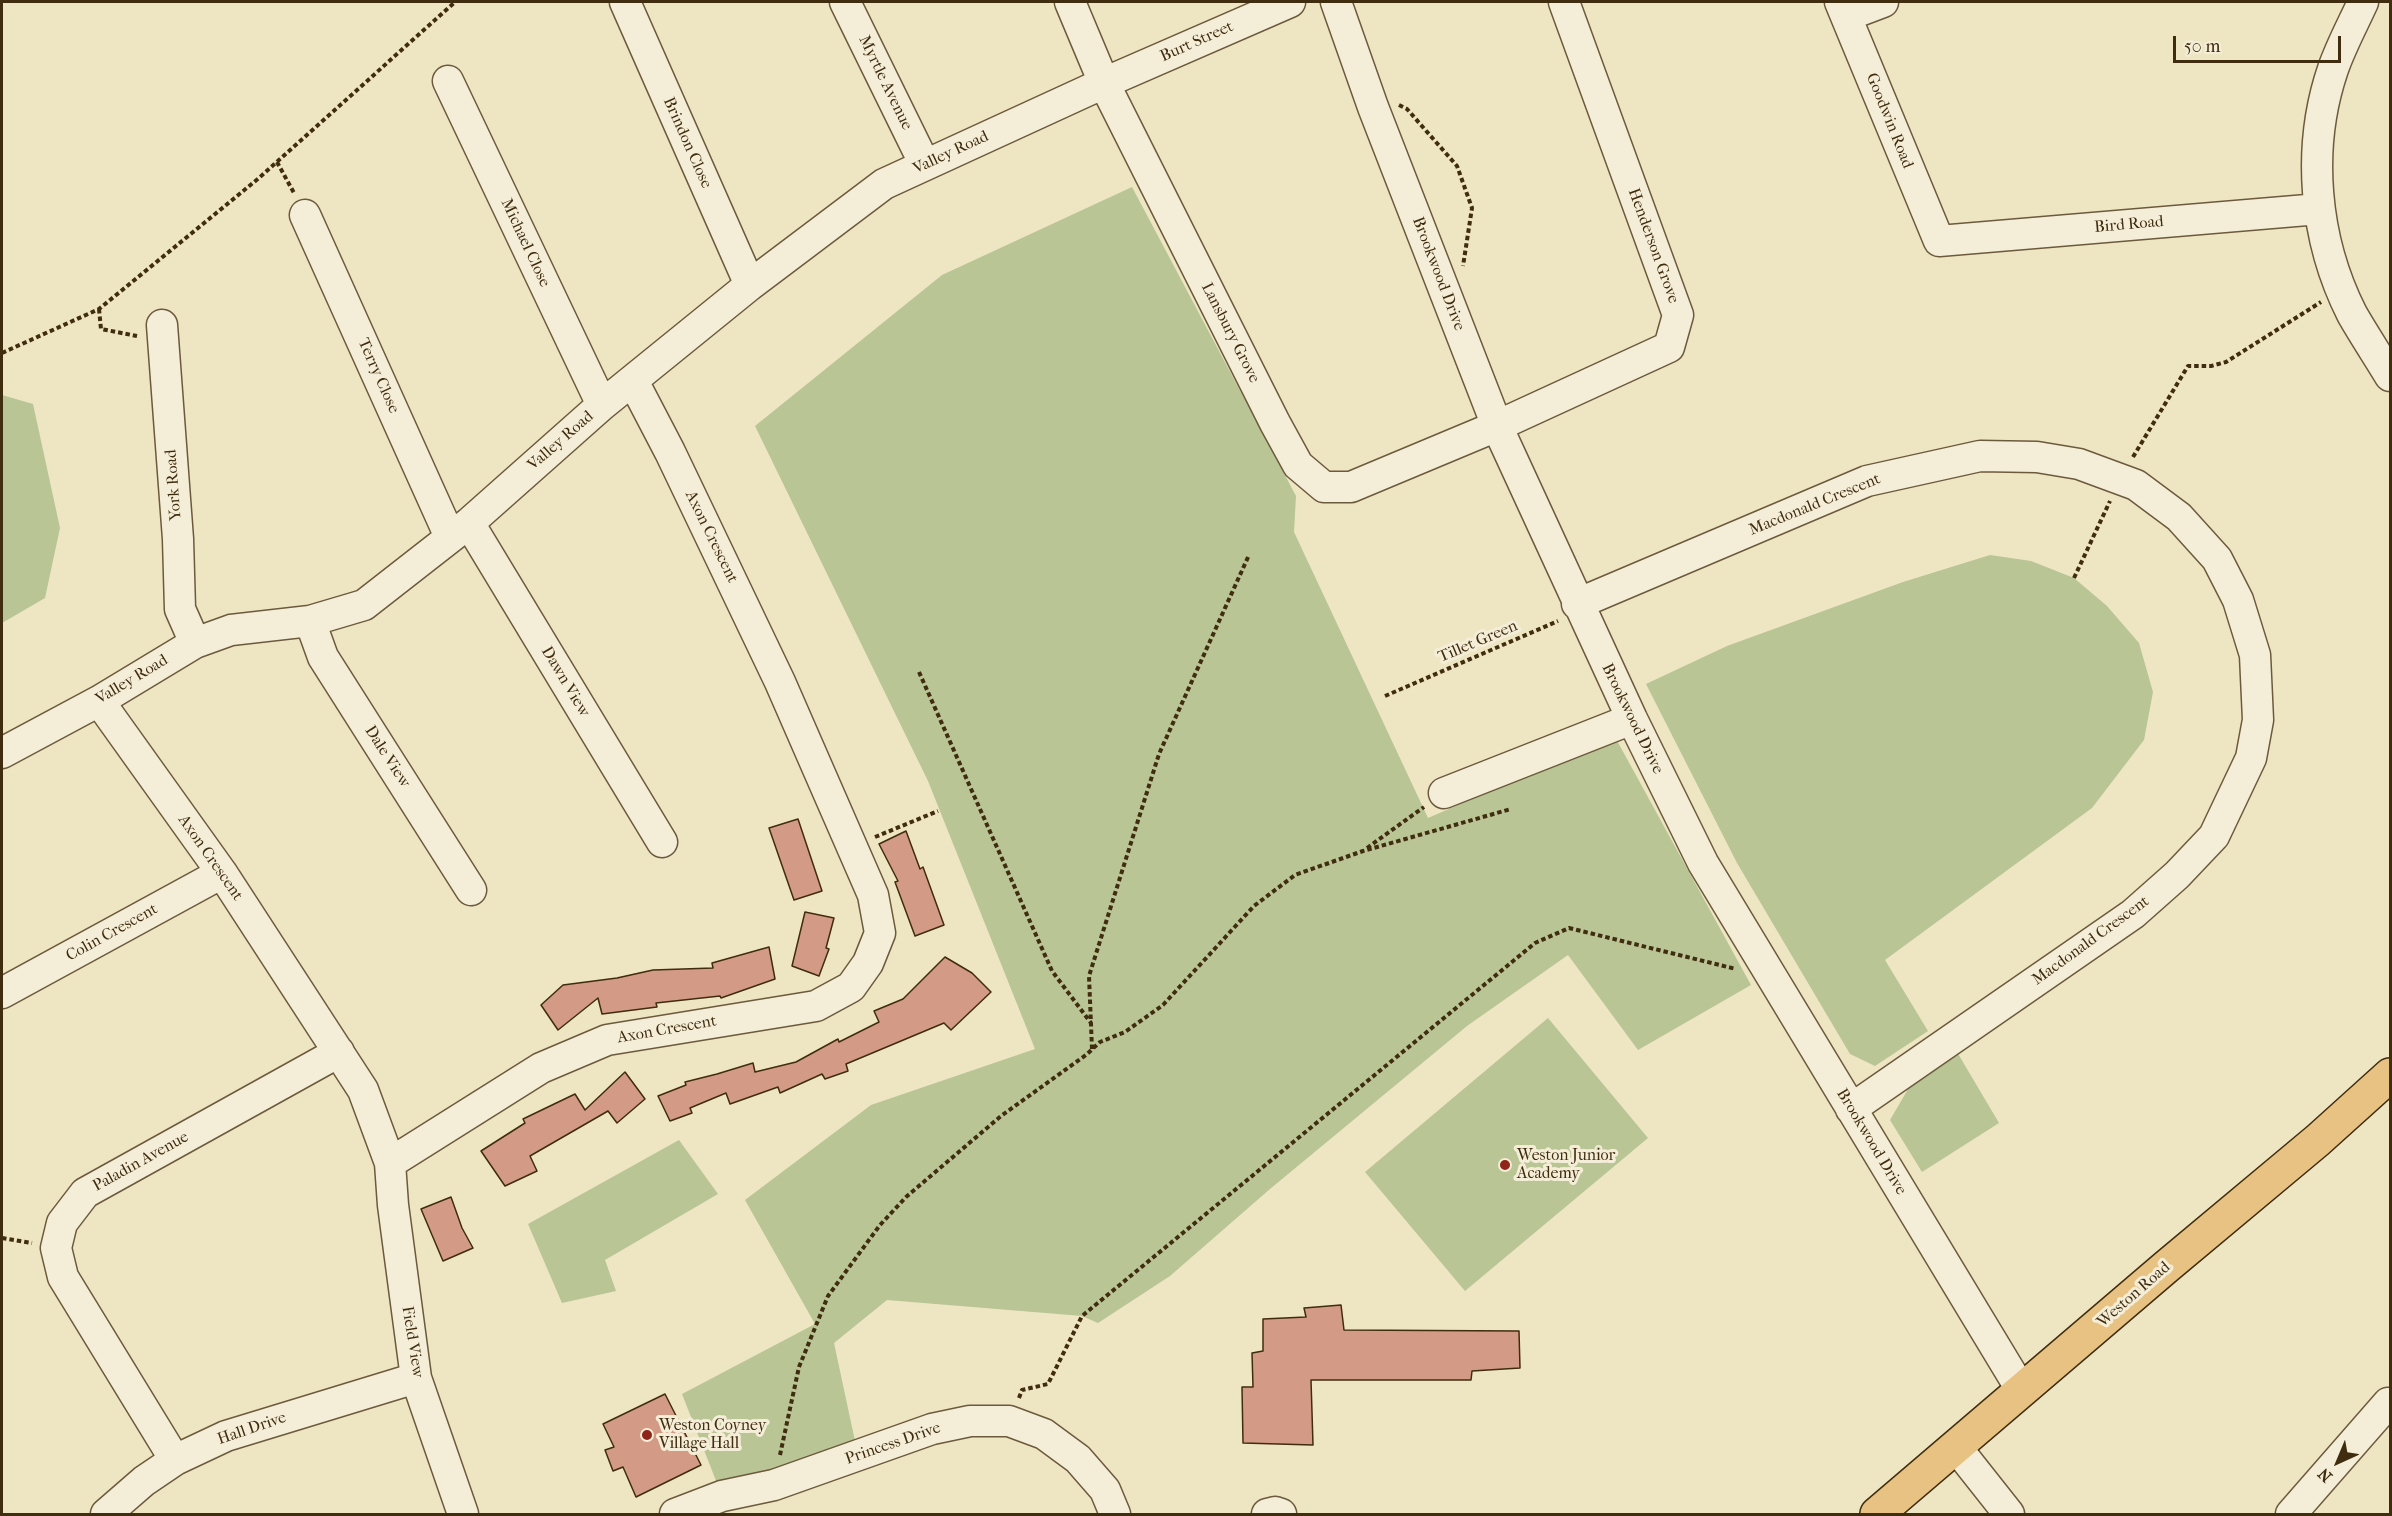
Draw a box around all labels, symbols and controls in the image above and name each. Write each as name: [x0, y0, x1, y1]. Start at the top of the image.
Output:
street label: Burt Street: [1158, 17, 1236, 67]
scale bar: [2176, 24, 2344, 62]
street label: Myrtle Avenue: [854, 33, 916, 133]
text: 50 m: [2184, 36, 2220, 57]
street label: Goodwin Road: [1861, 71, 1917, 171]
street label: Brindon Close: [658, 95, 716, 191]
street label: Valley Road: [910, 127, 992, 179]
street label: Henderson Grove: [1623, 186, 1683, 306]
street label: Michael Close: [496, 196, 554, 290]
street label: Bird Road: [2094, 212, 2164, 238]
street label: Brookwood Drive: [1407, 214, 1469, 334]
street label: Lansbury Grove: [1197, 280, 1263, 386]
street label: Terry Close: [353, 336, 403, 416]
street label: Valley Road: [524, 407, 598, 475]
street label: York Road: [162, 449, 186, 521]
street label: Macdonald Crescent: [1746, 470, 1884, 540]
street label: Axon Crescent: [680, 488, 742, 586]
street label: Tillet Green: [1436, 617, 1520, 667]
street label: Dawn View: [537, 643, 593, 721]
street label: Valley Road: [92, 651, 172, 709]
street label: Brookwood Drive: [1597, 661, 1667, 777]
street label: Dale View: [360, 722, 414, 792]
street label: Axon Crescent: [173, 811, 247, 905]
street label: Macdonald Crescent: [2029, 892, 2153, 990]
street label: Colin Crescent: [63, 900, 161, 966]
street label: Axon Crescent: [616, 1012, 718, 1048]
street label: Brookwood Drive: [1832, 1085, 1910, 1199]
street label: Paladin Avenue: [90, 1128, 192, 1196]
place label: Weston Junior Academy: [1517, 1146, 1615, 1184]
marker: Weston Junior Academy: [1498, 1158, 1512, 1172]
street label: Weston Road: [2094, 1258, 2174, 1332]
street label: Field View: [397, 1305, 427, 1379]
street label: Hall Drive: [215, 1408, 289, 1450]
place label: Weston Coyney Village Hall: [659, 1416, 766, 1454]
street label: Princess Drive: [843, 1419, 943, 1469]
marker: Weston Coyney Village Hall: [640, 1428, 654, 1442]
north arrow: [2308, 1432, 2368, 1492]
text: N: [2314, 1464, 2336, 1486]

